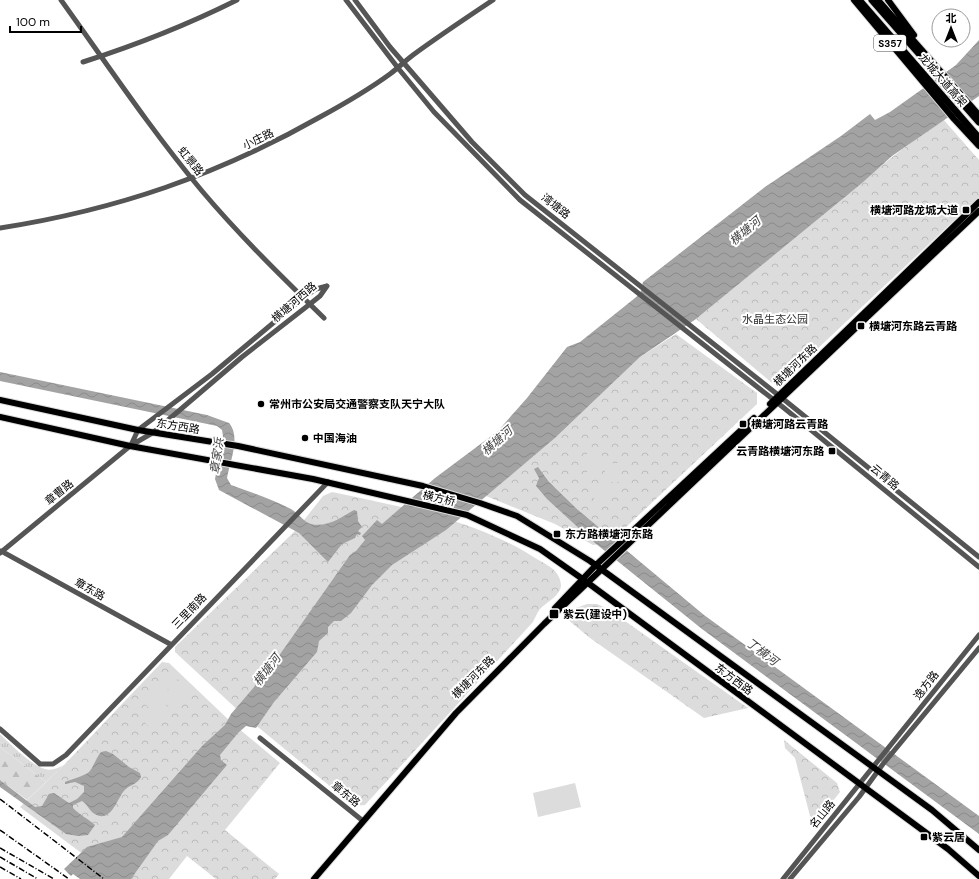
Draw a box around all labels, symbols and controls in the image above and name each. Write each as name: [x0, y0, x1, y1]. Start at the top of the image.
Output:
scale bar: [10, 8, 81, 34]
north arrow: [931, 8, 971, 48]
text: 北: [946, 11, 957, 25]
text: 100 m: [16, 14, 50, 30]
road number: S357: [874, 35, 906, 51]
street label: 龙城大道高架: [916, 51, 970, 109]
street label: 小庄路: [240, 125, 276, 153]
street label: 虹景路: [175, 144, 207, 178]
street label: 湾塘路: [539, 190, 573, 222]
place label: 横塘河路龙城大道: [870, 203, 958, 217]
marker: 横塘河路龙城大道: [961, 205, 971, 215]
water label: 横塘河: [726, 212, 765, 249]
street label: 横塘河西路: [269, 279, 319, 325]
park label: 水晶生态公园: [742, 312, 808, 326]
place label: 横塘河东路云青路: [869, 319, 958, 333]
marker: 横塘河东路云青路: [856, 321, 866, 331]
street label: 横塘河东路: [770, 341, 820, 389]
place label: 常州市公安局交通警察支队天宁大队: [269, 397, 445, 411]
marker: 常州市公安局交通警察支队天宁大队: [256, 399, 266, 409]
street label: 东方西路: [155, 416, 201, 436]
place label: 横塘河路云青路: [751, 417, 829, 431]
marker: 横塘河路云青路: [738, 419, 748, 429]
water label: 横塘河: [478, 422, 517, 459]
place label: 中国海油: [313, 431, 357, 445]
marker: 中国海油: [300, 433, 310, 443]
water label: 章家浜: [207, 436, 228, 475]
place label: 云青路横塘河东路: [736, 444, 825, 458]
marker: 云青路横塘河东路: [827, 446, 837, 456]
street label: 云青路: [868, 461, 902, 493]
street label: 章曹路: [42, 476, 76, 508]
street label: 横方桥: [421, 487, 457, 509]
place label: 东方路横塘河东路: [565, 527, 654, 541]
marker: 东方路横塘河东路: [552, 529, 562, 539]
street label: 章东路: [72, 575, 108, 603]
street label: 三里南路: [169, 590, 209, 632]
place label: 紫云(建设中): [563, 607, 627, 621]
marker: 紫云(建设中): [548, 608, 560, 620]
water label: 丁横河: [743, 635, 783, 670]
water label: 横塘河: [250, 649, 286, 689]
street label: 横塘河东路: [449, 653, 497, 701]
street label: 东方西路: [712, 660, 756, 698]
street label: 逸方路: [910, 668, 942, 702]
street label: 章东路: [329, 778, 363, 810]
street label: 名山路: [806, 797, 838, 831]
place label: 紫云居: [932, 830, 965, 844]
marker: 紫云居: [919, 832, 929, 842]

